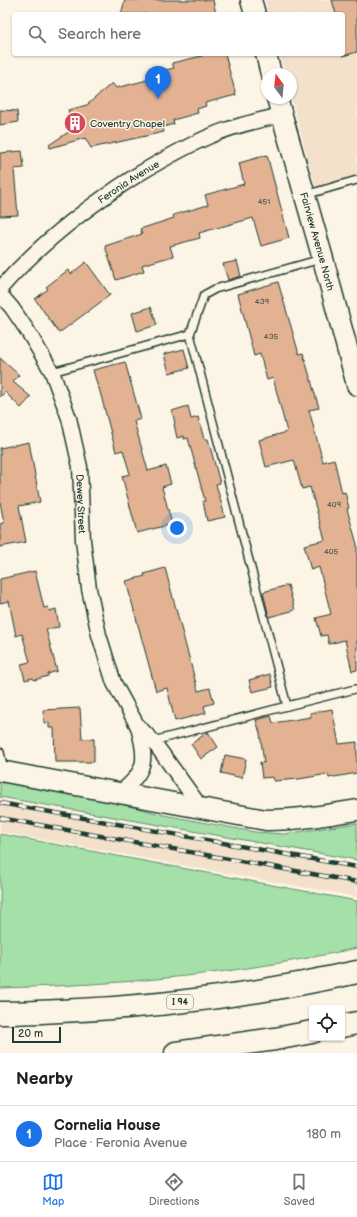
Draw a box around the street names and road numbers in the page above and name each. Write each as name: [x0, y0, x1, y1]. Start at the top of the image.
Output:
street label: Feronia Avenue: [96, 158, 162, 207]
street label: Fairview Avenue North: [297, 191, 336, 293]
street label: Dewey Street: [73, 474, 88, 534]
road number: I 94: [167, 995, 193, 1009]

